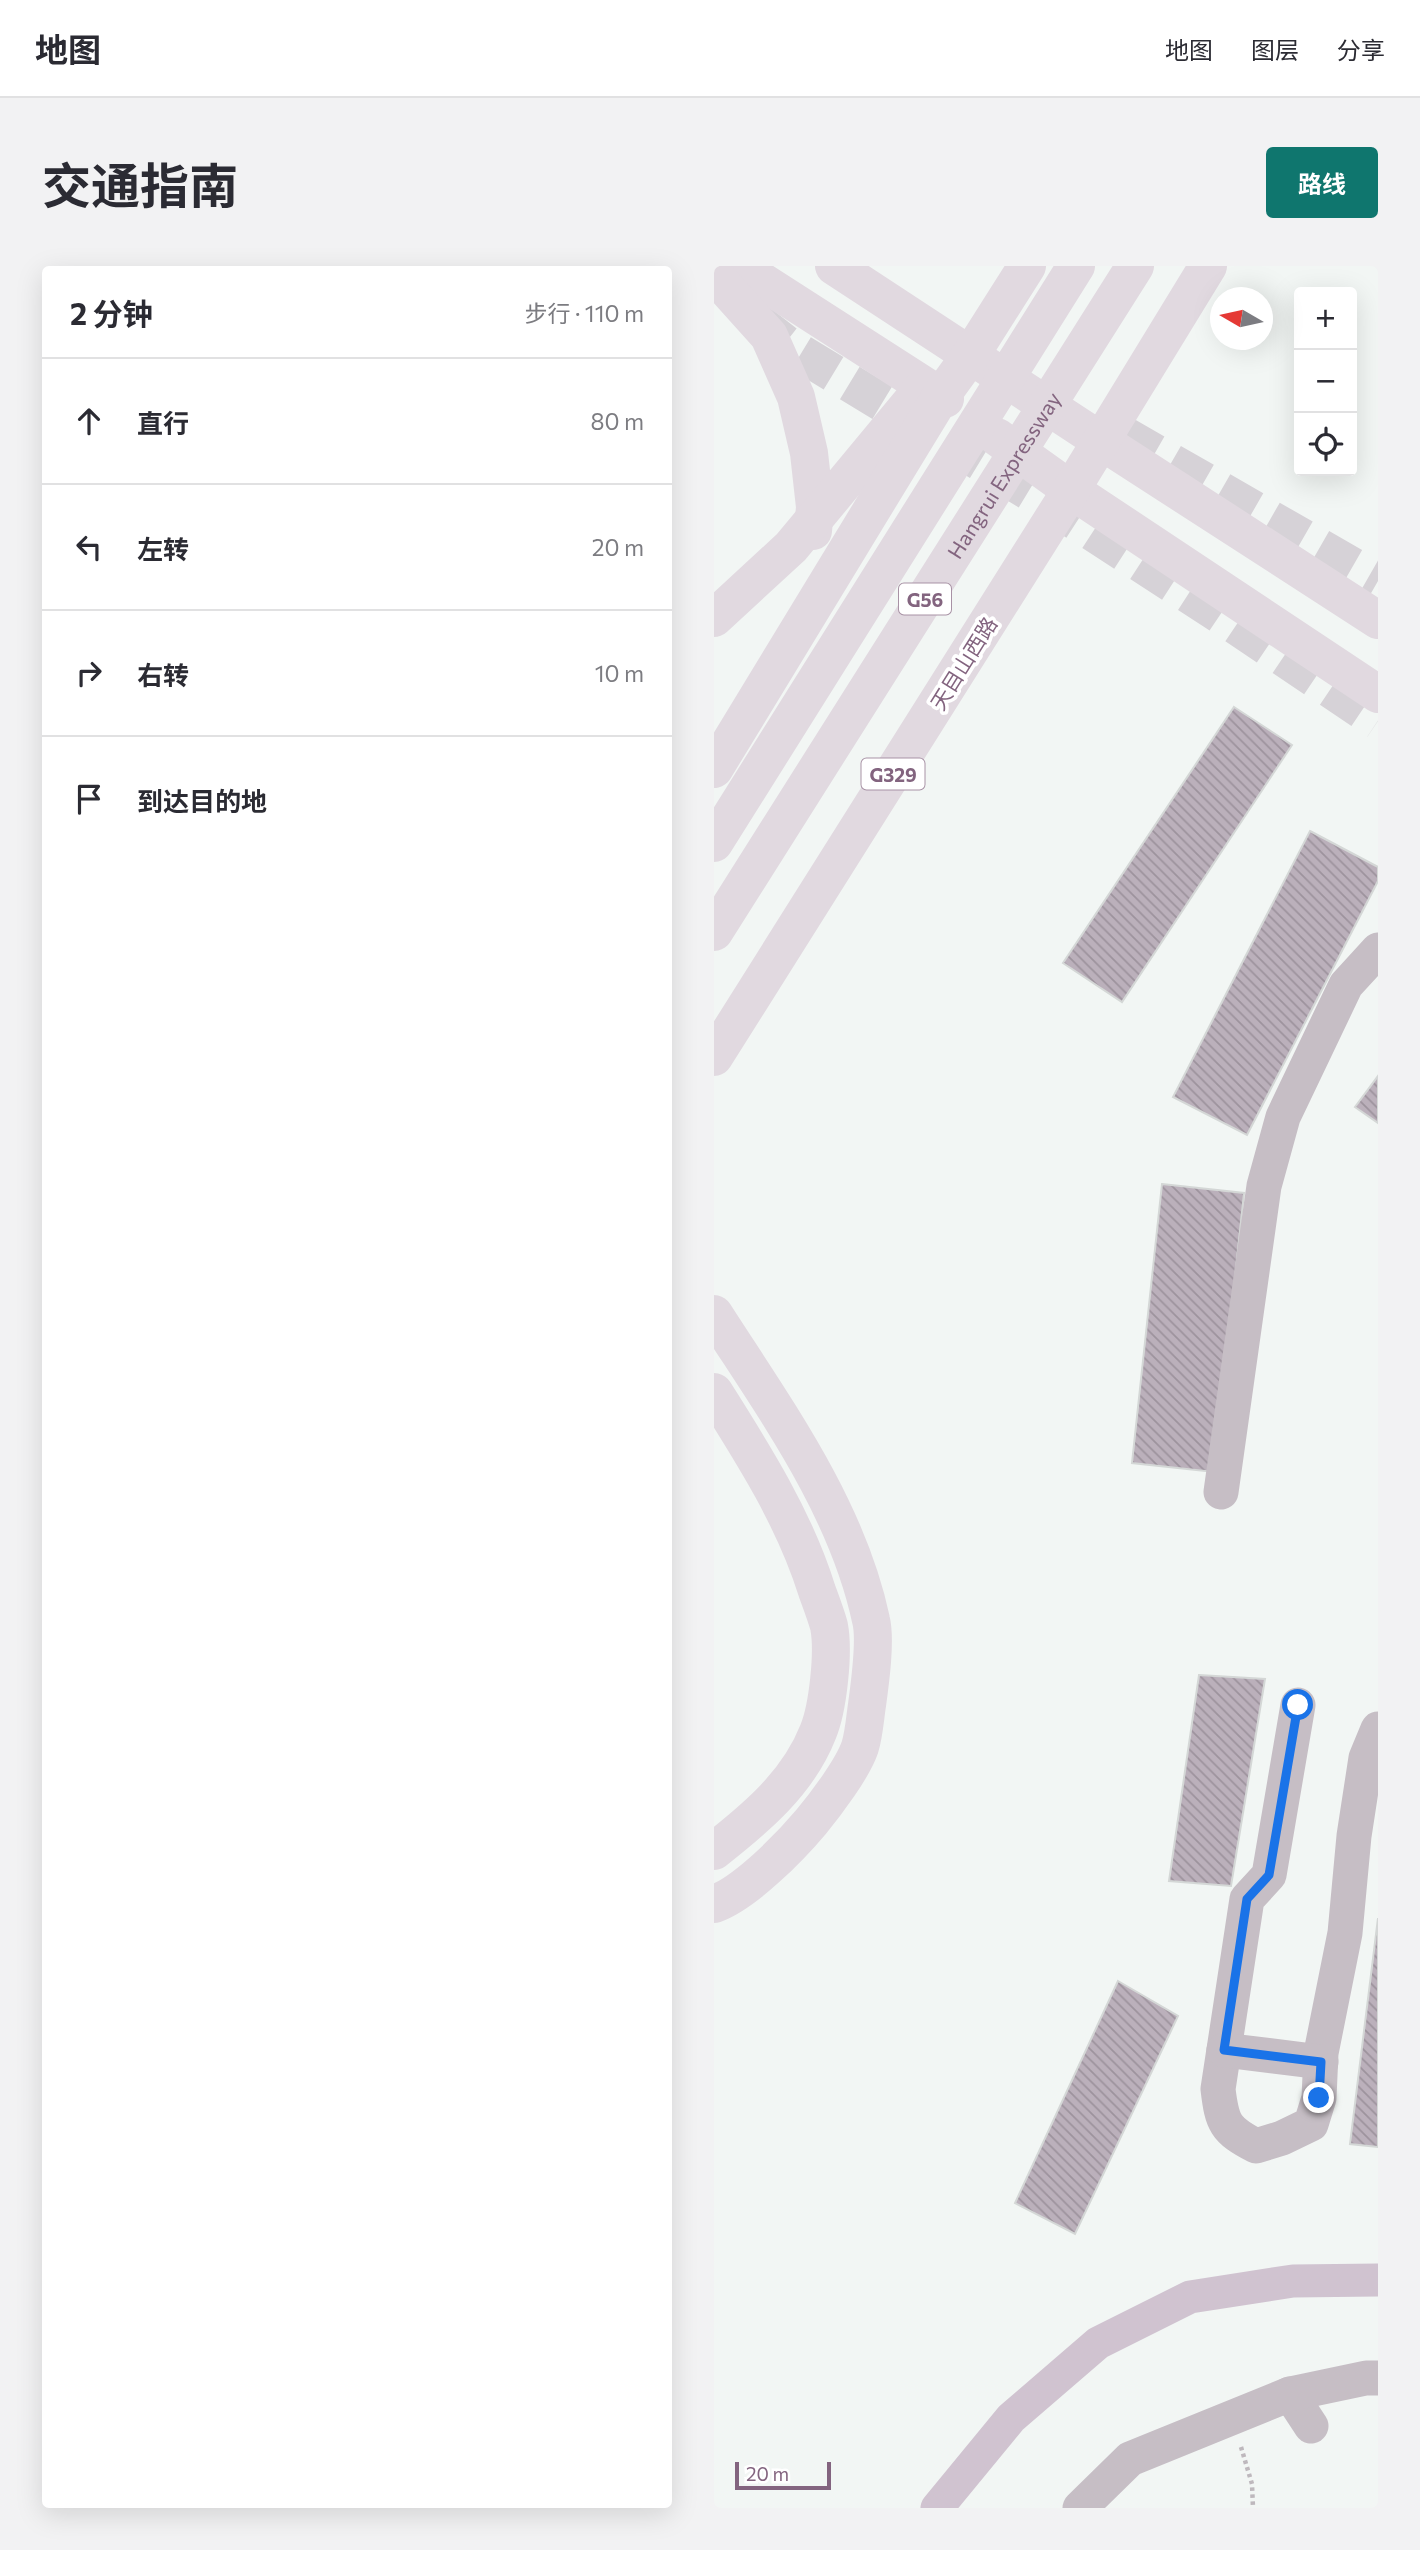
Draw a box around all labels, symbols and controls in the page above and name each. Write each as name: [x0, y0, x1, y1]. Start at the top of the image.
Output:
text: 地图: [35, 28, 101, 69]
text: 地图: [1165, 35, 1213, 64]
text: 图层: [1251, 35, 1299, 64]
text: 分享: [1337, 35, 1385, 64]
button: 路线: [1266, 147, 1378, 218]
text: 交通指南: [42, 154, 238, 214]
north arrow: [1210, 287, 1273, 350]
map controls: [1294, 287, 1357, 476]
button: +: [1294, 287, 1357, 350]
text: 2 分钟: [70, 294, 153, 331]
text: 步行 · 110 m: [525, 299, 644, 327]
button: −: [1294, 350, 1357, 413]
street label: Hangrui Expressway: [941, 387, 1065, 563]
icon: ahead: [70, 402, 108, 440]
text: 直行: [137, 407, 189, 438]
text: 80 m: [591, 407, 644, 435]
button: locate: [1294, 413, 1357, 476]
icon: left: [70, 528, 108, 566]
text: 左转: [137, 533, 189, 564]
text: 20 m: [592, 533, 644, 561]
road number: G56: [899, 584, 951, 614]
street label: 天目山西路: [925, 612, 1001, 714]
icon: right: [70, 654, 108, 692]
text: 右转: [137, 659, 189, 690]
text: 10 m: [595, 659, 644, 687]
road number: G329: [862, 758, 924, 790]
icon: arrive: [70, 780, 108, 818]
text: 到达目的地: [137, 785, 267, 816]
route start: [1282, 1689, 1313, 1720]
route end: [1303, 2082, 1334, 2113]
scale bar: [735, 2459, 831, 2491]
text: 20 m: [746, 2462, 789, 2485]

